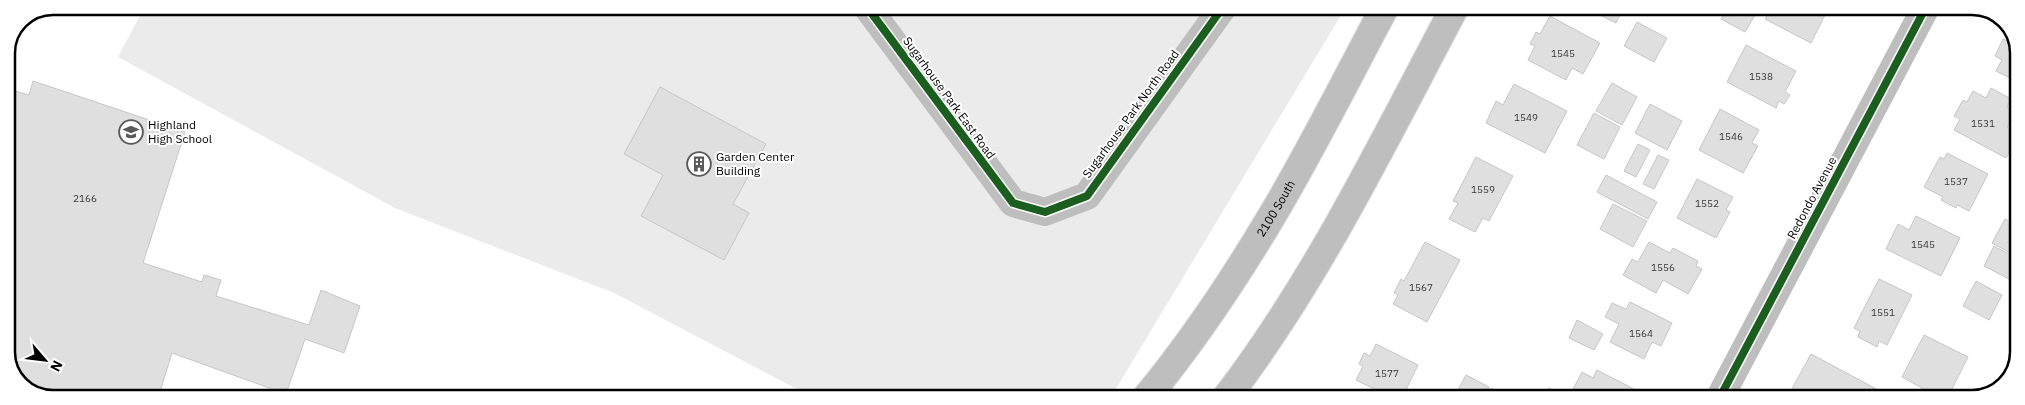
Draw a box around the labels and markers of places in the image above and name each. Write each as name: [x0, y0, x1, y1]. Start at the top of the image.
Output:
place label: Highland High School: [148, 117, 212, 146]
school or university icon: Highland High School: [118, 119, 144, 145]
place label: Garden Center Building: [716, 149, 795, 178]
building icon: Garden Center Building: [686, 151, 712, 177]

